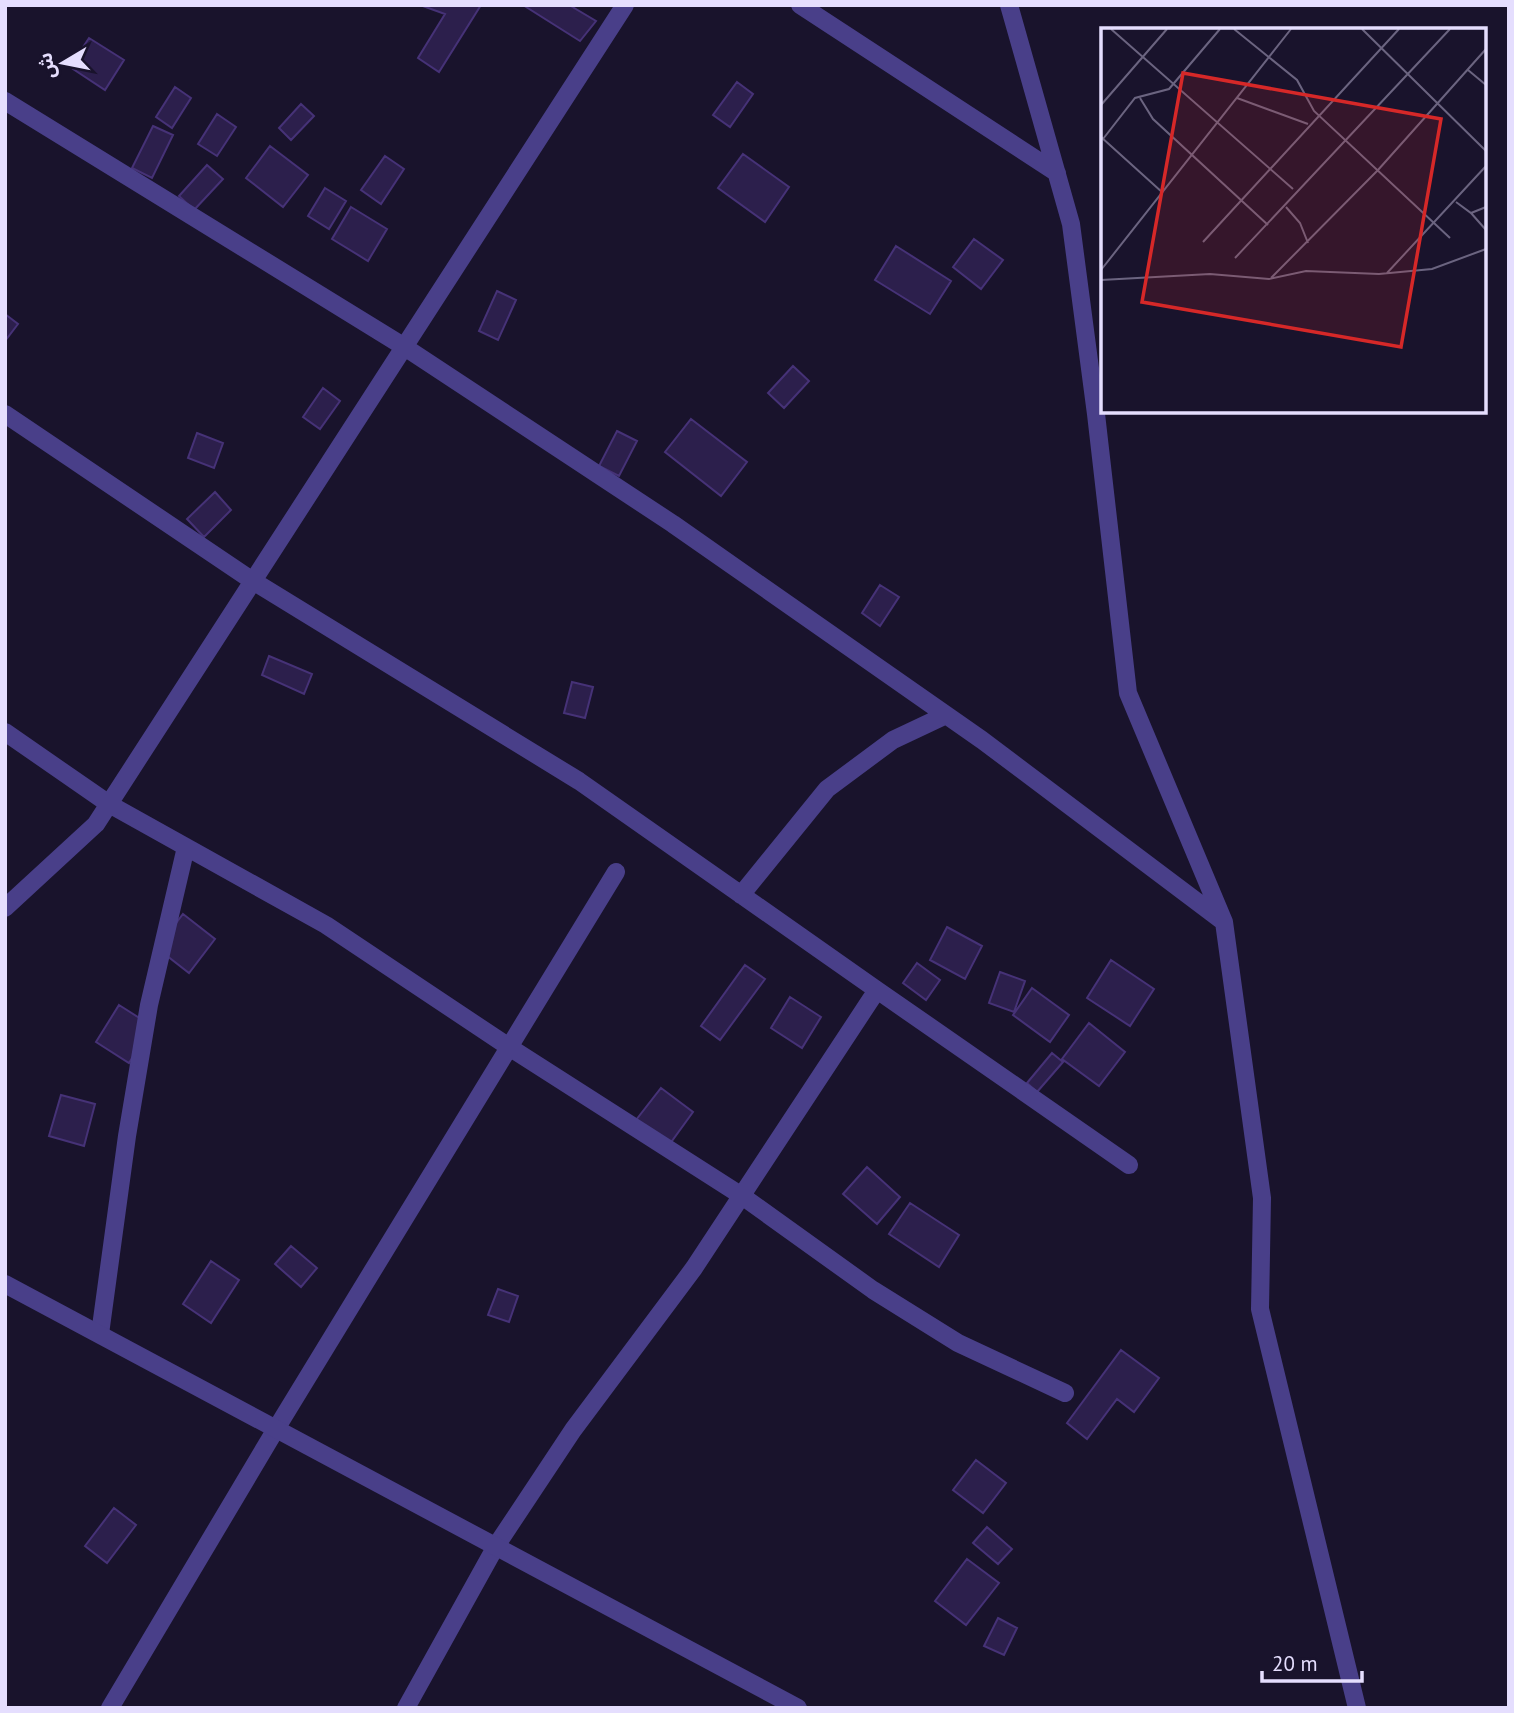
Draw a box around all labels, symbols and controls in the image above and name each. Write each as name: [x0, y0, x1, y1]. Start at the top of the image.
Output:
north arrow: [28, 28, 98, 98]
inset map: [1101, 28, 1486, 413]
text: ش: [32, 51, 60, 81]
scale bar: [1262, 1640, 1362, 1684]
text: 20 m: [1272, 1650, 1318, 1677]

